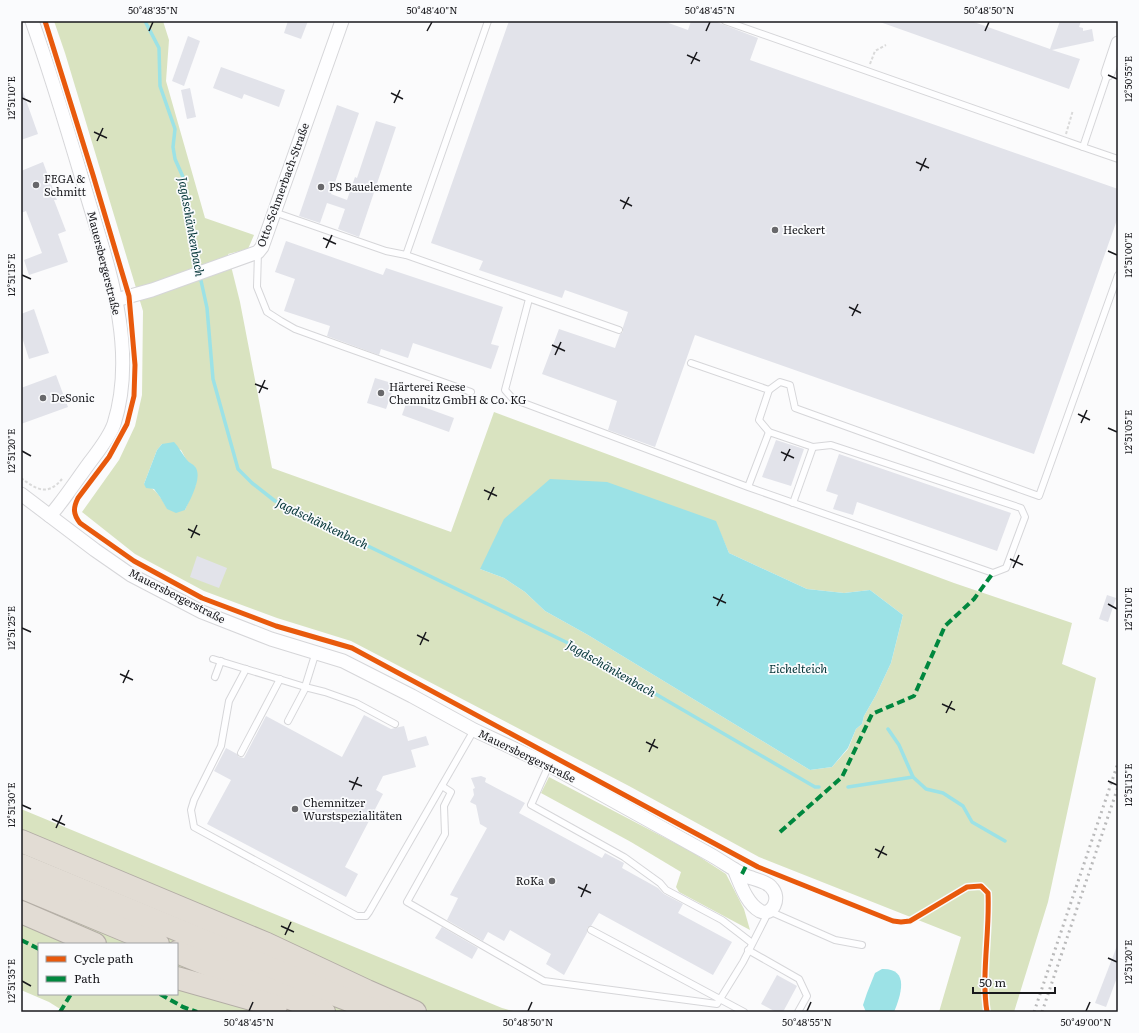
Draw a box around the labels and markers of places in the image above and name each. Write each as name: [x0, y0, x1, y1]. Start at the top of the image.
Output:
place label: FEGA & Schmitt: [44, 170, 87, 199]
place label: PS Bauelemente: [329, 178, 413, 194]
marker: FEGA & Schmitt: [31, 180, 41, 190]
marker: PS Bauelemente: [316, 182, 326, 192]
place label: Heckert: [783, 221, 826, 237]
marker: Heckert: [770, 225, 780, 235]
place label: Härterei Reese Chemnitz GmbH & Co. KG: [389, 378, 526, 407]
marker: Härterei Reese Chemnitz GmbH & Co. KG: [376, 388, 386, 398]
place label: DeSonic: [51, 389, 95, 405]
marker: DeSonic: [38, 393, 48, 403]
place label: Chemnitzer Wurstspezialitäten: [303, 794, 402, 823]
marker: Chemnitzer Wurstspezialitäten: [290, 804, 300, 814]
place label: RoKa: [516, 872, 544, 888]
marker: RoKa: [547, 876, 557, 886]

